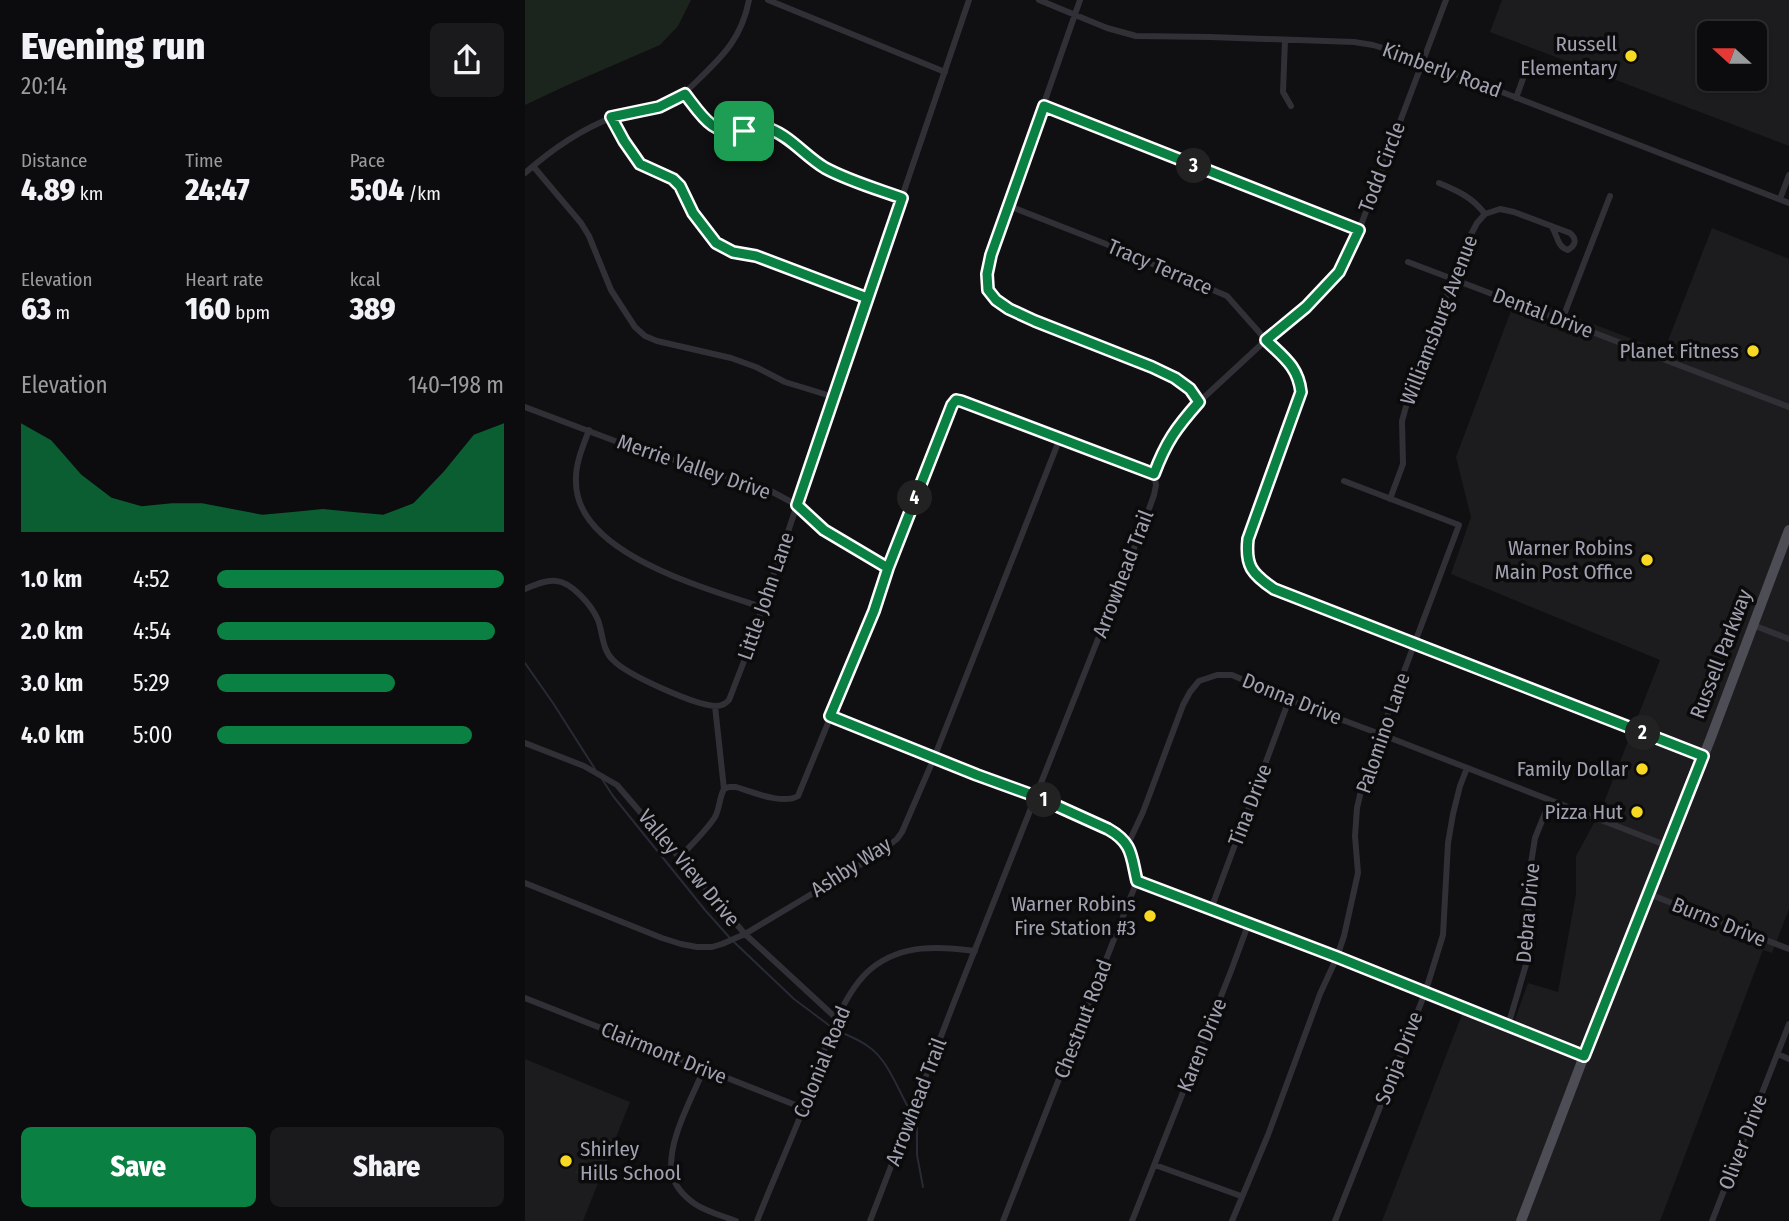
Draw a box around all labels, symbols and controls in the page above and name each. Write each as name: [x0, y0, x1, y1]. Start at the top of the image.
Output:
north arrow: [1697, 21, 1767, 91]
map controls: [1697, 21, 1767, 91]
text: Evening run: [21, 23, 205, 69]
button: share: [430, 23, 504, 97]
place label: Russell Elementary: [1520, 31, 1618, 81]
street label: Kimberly Road: [1379, 36, 1505, 104]
marker: Russell Elementary: [1623, 48, 1639, 64]
text: 20:14: [21, 72, 67, 100]
pin: [714, 101, 774, 161]
icon: arrive: [725, 112, 763, 150]
street label: Todd Circle: [1353, 118, 1411, 216]
pin: 3: [1177, 148, 1211, 184]
text: Distance: [21, 149, 88, 172]
text: Time: [185, 149, 223, 172]
text: Pace: [350, 149, 385, 172]
text: 3: [1189, 154, 1198, 177]
text: 4.89: [21, 172, 75, 208]
text: 24:47: [185, 172, 249, 208]
text: 5:04: [350, 172, 404, 208]
text: km: [75, 182, 103, 205]
text: /km: [404, 182, 441, 205]
street label: Williamsburg Avenue: [1395, 231, 1483, 409]
street label: Tracy Terrace: [1104, 233, 1216, 301]
text: Elevation: [21, 268, 93, 291]
text: Heart rate: [185, 268, 263, 291]
text: kcal: [350, 268, 380, 291]
street label: Dental Drive: [1489, 282, 1597, 344]
text: 63: [21, 291, 51, 327]
text: 160: [185, 291, 231, 327]
text: 389: [350, 291, 396, 327]
text: m: [51, 301, 70, 324]
text: bpm: [231, 301, 270, 324]
place label: Planet Fitness: [1619, 338, 1739, 364]
marker: Planet Fitness: [1745, 343, 1761, 359]
text: Elevation: [21, 371, 108, 399]
text: 140–198 m: [408, 371, 504, 399]
street label: Merrie Valley Drive: [614, 429, 774, 505]
pin: 4: [897, 480, 933, 516]
text: 4: [910, 486, 919, 509]
street label: Arrowhead Trail: [1087, 506, 1159, 641]
street label: Little John Lane: [732, 529, 800, 663]
place label: Warner Robins Main Post Office: [1495, 535, 1633, 585]
marker: Warner Robins Main Post Office: [1639, 552, 1655, 568]
text: 1.0 km: [21, 565, 82, 593]
text: 4:52: [133, 565, 170, 593]
street label: Russell Parkway: [1684, 585, 1758, 722]
text: 2.0 km: [21, 617, 83, 645]
text: 4:54: [133, 617, 171, 645]
street label: Donna Drive: [1238, 667, 1346, 731]
text: 3.0 km: [21, 669, 83, 697]
text: 5:29: [133, 669, 170, 697]
street label: Palomino Lane: [1350, 669, 1416, 797]
pin: 2: [1625, 716, 1661, 750]
text: 4.0 km: [21, 721, 84, 749]
text: 5:00: [133, 721, 172, 749]
text: 2: [1638, 721, 1647, 744]
place label: Family Dollar: [1517, 756, 1629, 782]
street label: Tina Drive: [1222, 760, 1278, 850]
marker: Family Dollar: [1634, 761, 1650, 777]
pin: 1: [1027, 782, 1061, 818]
text: 1: [1039, 788, 1048, 811]
place label: Pizza Hut: [1545, 799, 1623, 825]
street label: Valley View Drive: [632, 804, 746, 932]
marker: Pizza Hut: [1629, 804, 1645, 820]
street label: Ashby Way: [806, 831, 897, 903]
street label: Debra Drive: [1511, 862, 1545, 964]
place label: Warner Robins Fire Station #3: [1011, 891, 1136, 941]
street label: Burns Drive: [1668, 891, 1770, 953]
marker: Warner Robins Fire Station #3: [1142, 908, 1158, 924]
street label: Chestnut Road: [1048, 956, 1118, 1082]
street label: Karen Drive: [1171, 994, 1233, 1096]
street label: Colonial Road: [788, 1002, 856, 1122]
street label: Sonja Drive: [1369, 1008, 1429, 1108]
street label: Clairmont Drive: [597, 1016, 731, 1090]
street label: Arrowhead Trail: [880, 1034, 952, 1169]
street label: Oliver Drive: [1713, 1090, 1773, 1194]
button: Save: [21, 1127, 256, 1207]
button: Share: [270, 1127, 504, 1207]
place label: Shirley Hills School: [580, 1136, 682, 1186]
marker: Shirley Hills School: [558, 1153, 574, 1169]

